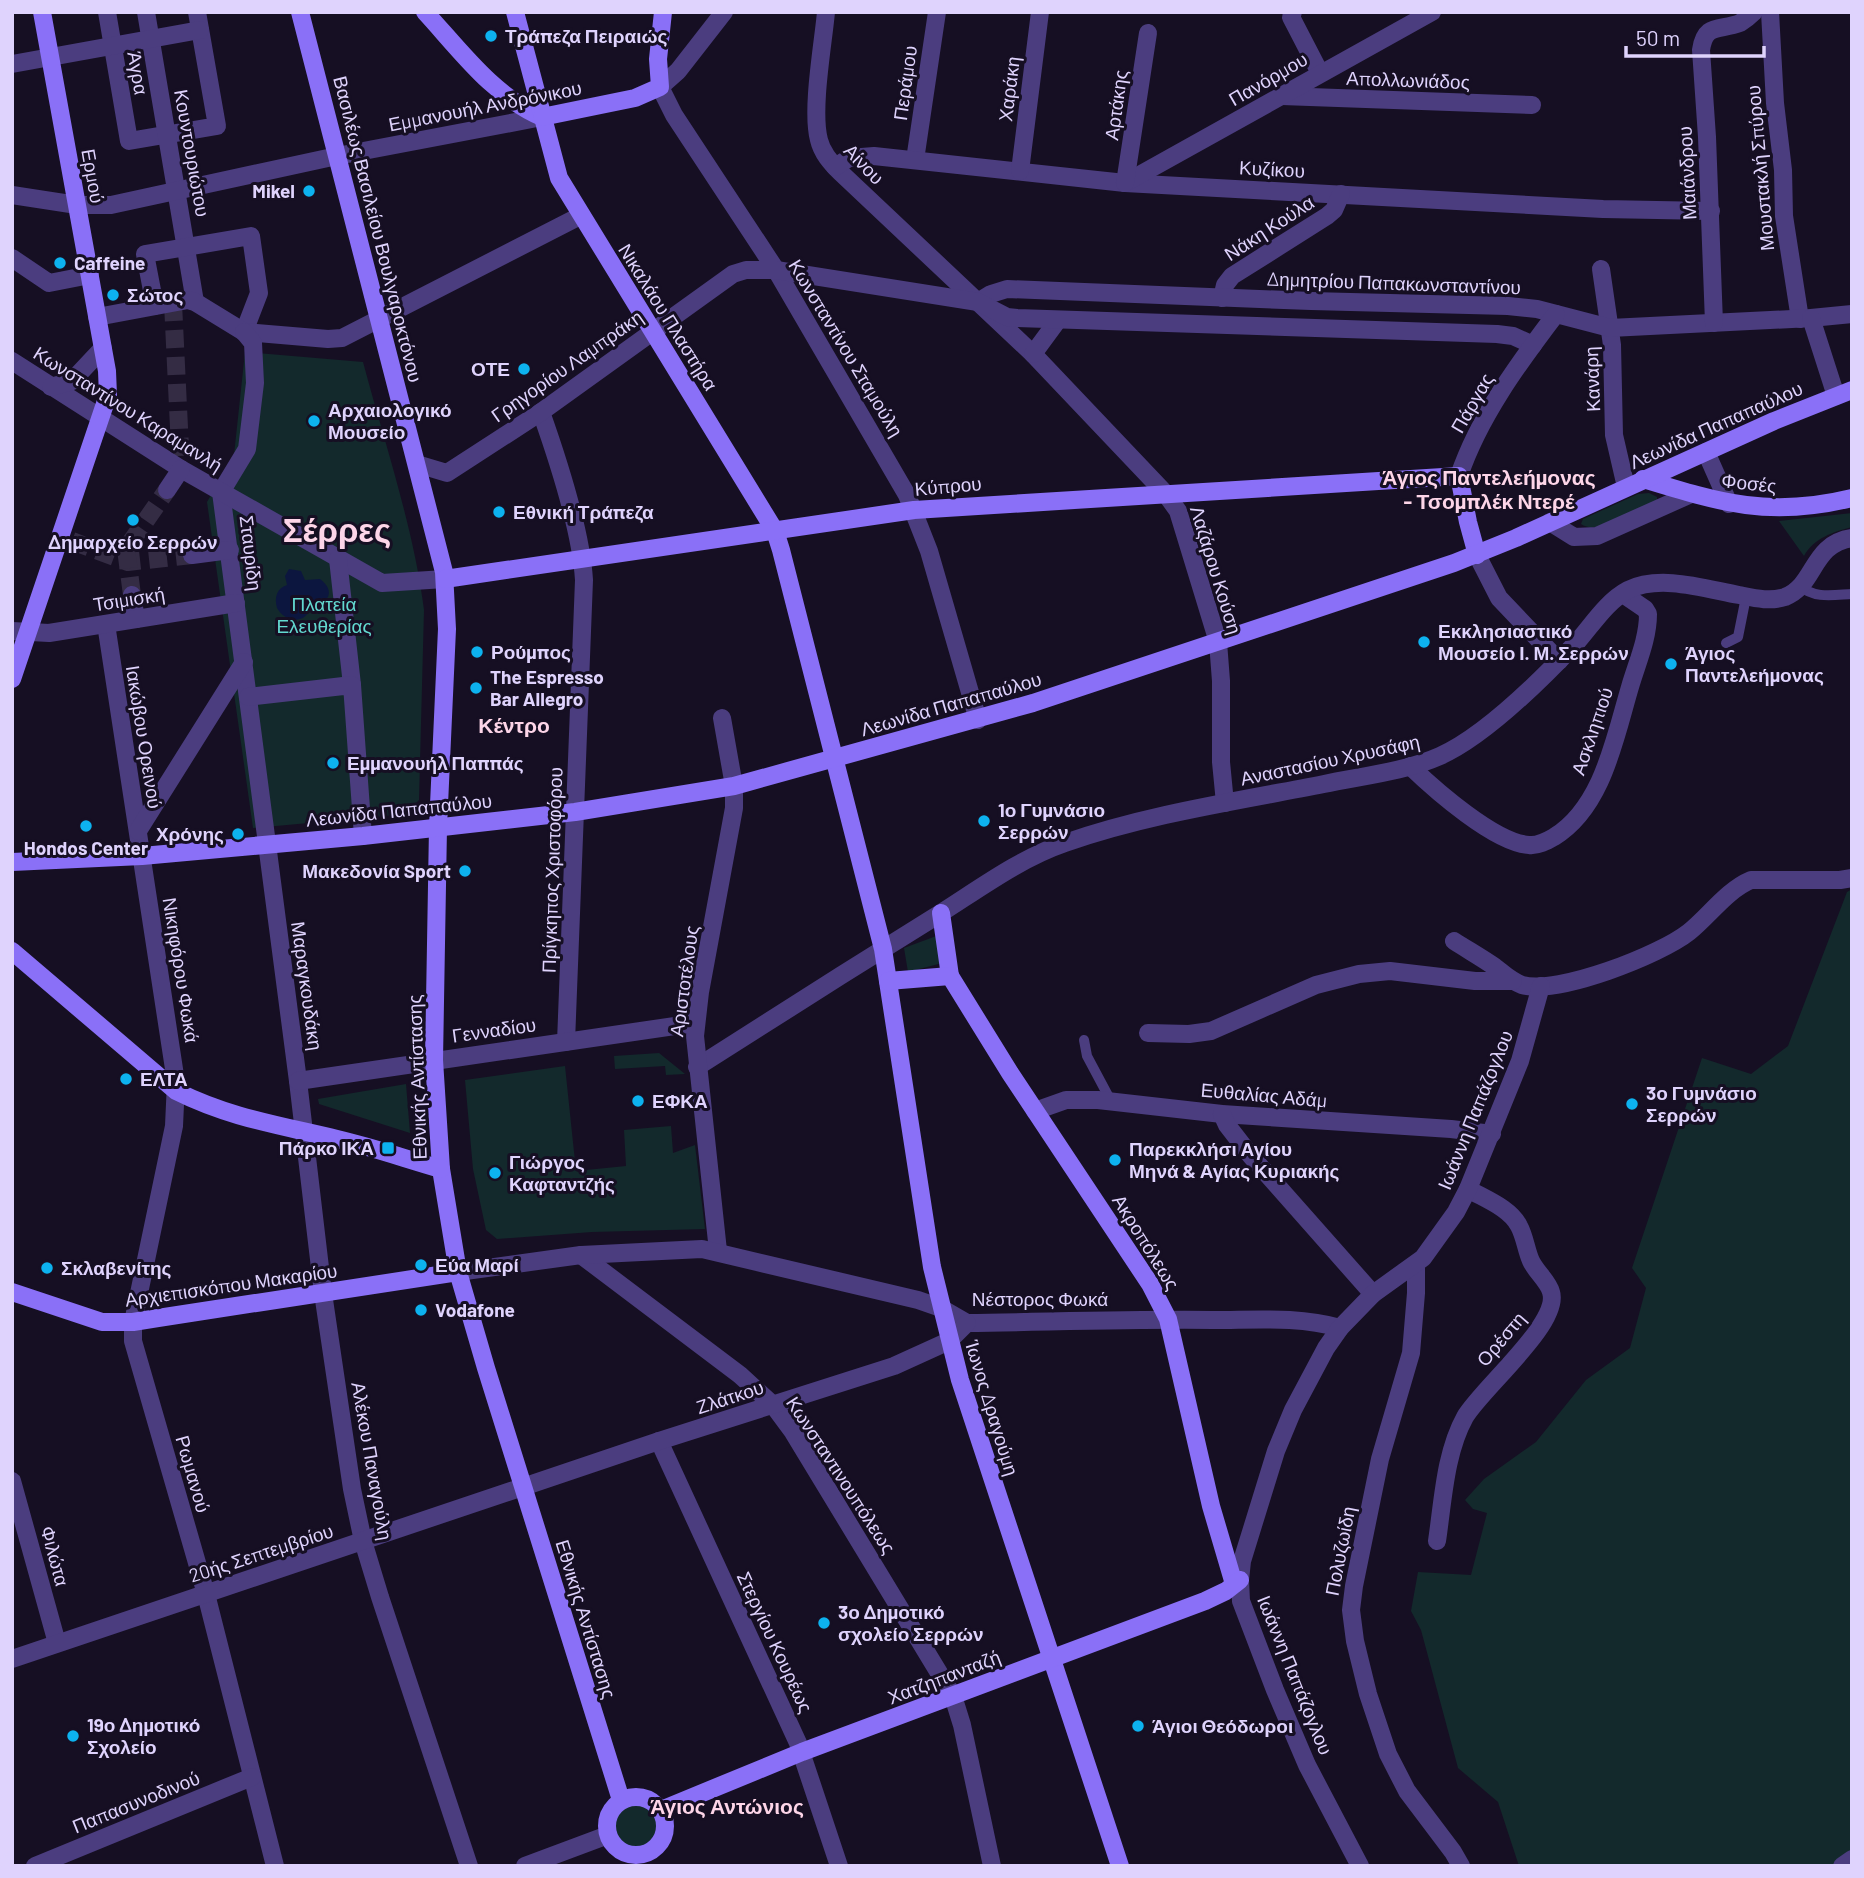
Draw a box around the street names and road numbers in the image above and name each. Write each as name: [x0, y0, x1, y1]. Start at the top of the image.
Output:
street label: Περάμου: [888, 44, 921, 122]
street label: Πανόρμου: [1224, 47, 1311, 110]
street label: Άγρα: [123, 49, 154, 96]
street label: Χαράκη: [993, 55, 1024, 123]
street label: Απολλωνιάδος: [1346, 66, 1470, 93]
street label: Αρτάκης: [1099, 68, 1132, 142]
street label: Βασιλέως Βασιλείου Βουλγαροκτόνου: [329, 73, 428, 384]
street label: Εμμανουήλ Ανδρόνικου: [386, 75, 584, 136]
street label: Μουστακλή Σπύρου: [1741, 84, 1778, 252]
street label: Κουντουριώτου: [170, 87, 215, 218]
street label: Μαιάνδρου: [1673, 126, 1700, 220]
street label: Αίνου: [840, 139, 889, 189]
street label: Ερμού: [77, 147, 110, 205]
street label: Κυζίκου: [1239, 155, 1306, 182]
street label: Νάκη Κούλα: [1220, 190, 1318, 265]
street label: Νικαλάου Πλαστήρα: [614, 239, 723, 394]
street label: Κωνσταντίνου Σταμούλη: [784, 255, 908, 441]
street label: Δημητρίου Παπακωνσταντίνου: [1267, 267, 1521, 298]
street label: Γρηγορίου Λαμπράκη: [486, 305, 647, 427]
street label: Κωνσταντίνου Καραμανλή: [30, 341, 227, 476]
street label: Κανάρη: [1579, 346, 1604, 412]
street label: Πάργας: [1445, 369, 1498, 437]
street label: Λεωνίδα Παπαπαύλου: [1626, 376, 1806, 473]
street label: Φοσές: [1720, 468, 1778, 497]
street label: Κύπρου: [914, 471, 982, 500]
street label: Λαζάρου Κούση: [1186, 503, 1247, 637]
street label: Σταυρίδη: [235, 514, 268, 592]
street label: Τσιμισκή: [92, 582, 166, 615]
street label: Ιακώβου Ορεινού: [122, 664, 167, 810]
street label: Λεωνίδα Παπαπαύλου: [858, 667, 1044, 740]
street label: Ασκληπιού: [1566, 684, 1617, 778]
street label: Αναστασίου Χρυσάφη: [1238, 729, 1422, 790]
street label: Πρίγκηπος Χριστοφόρου: [536, 767, 567, 973]
street label: Λεωνίδα Παπαπαύλου: [305, 788, 493, 831]
street label: Νικηφόρου Φωκά: [159, 896, 204, 1044]
street label: Μαραγκουδάκη: [287, 920, 328, 1052]
street label: Αριστοτέλους: [664, 924, 703, 1038]
street label: Εθνικής Αντίστασης: [402, 994, 431, 1160]
street label: Γενναδίου: [450, 1012, 537, 1047]
street label: Ιωάννη Παπάζογλου: [1432, 1027, 1517, 1193]
street label: Ευθαλίας Αδάμ: [1200, 1078, 1328, 1111]
street label: Ακροπόλεως: [1108, 1190, 1185, 1294]
street label: Αρχιεπισκόπου Μακαρίου: [123, 1258, 339, 1311]
street label: Νέστορος Φωκά: [972, 1287, 1108, 1310]
street label: Ορέστη: [1471, 1307, 1530, 1371]
street label: Ίωνος Δραγούμη: [961, 1336, 1024, 1478]
street label: Ζλάτκου: [693, 1375, 766, 1418]
street label: Αλέκου Παναγούλη: [347, 1380, 398, 1542]
street label: Κωνσταντινουπόλεως: [782, 1392, 901, 1558]
street label: Ρωμανού: [171, 1433, 215, 1515]
street label: Πολυζωίδη: [1320, 1504, 1359, 1598]
street label: 20ής Σεπτεμβρίου: [186, 1518, 336, 1587]
street label: Φιλώτα: [36, 1523, 75, 1589]
street label: Εθνικής Αντίστασης: [551, 1537, 622, 1701]
street label: Στεργίου Κουρέως: [733, 1568, 818, 1716]
street label: Ιωάννη Παπάζογλου: [1253, 1592, 1338, 1758]
street label: Χατζηπανταζή: [884, 1644, 1004, 1709]
street label: Παπασυνοδινού: [69, 1766, 203, 1838]

